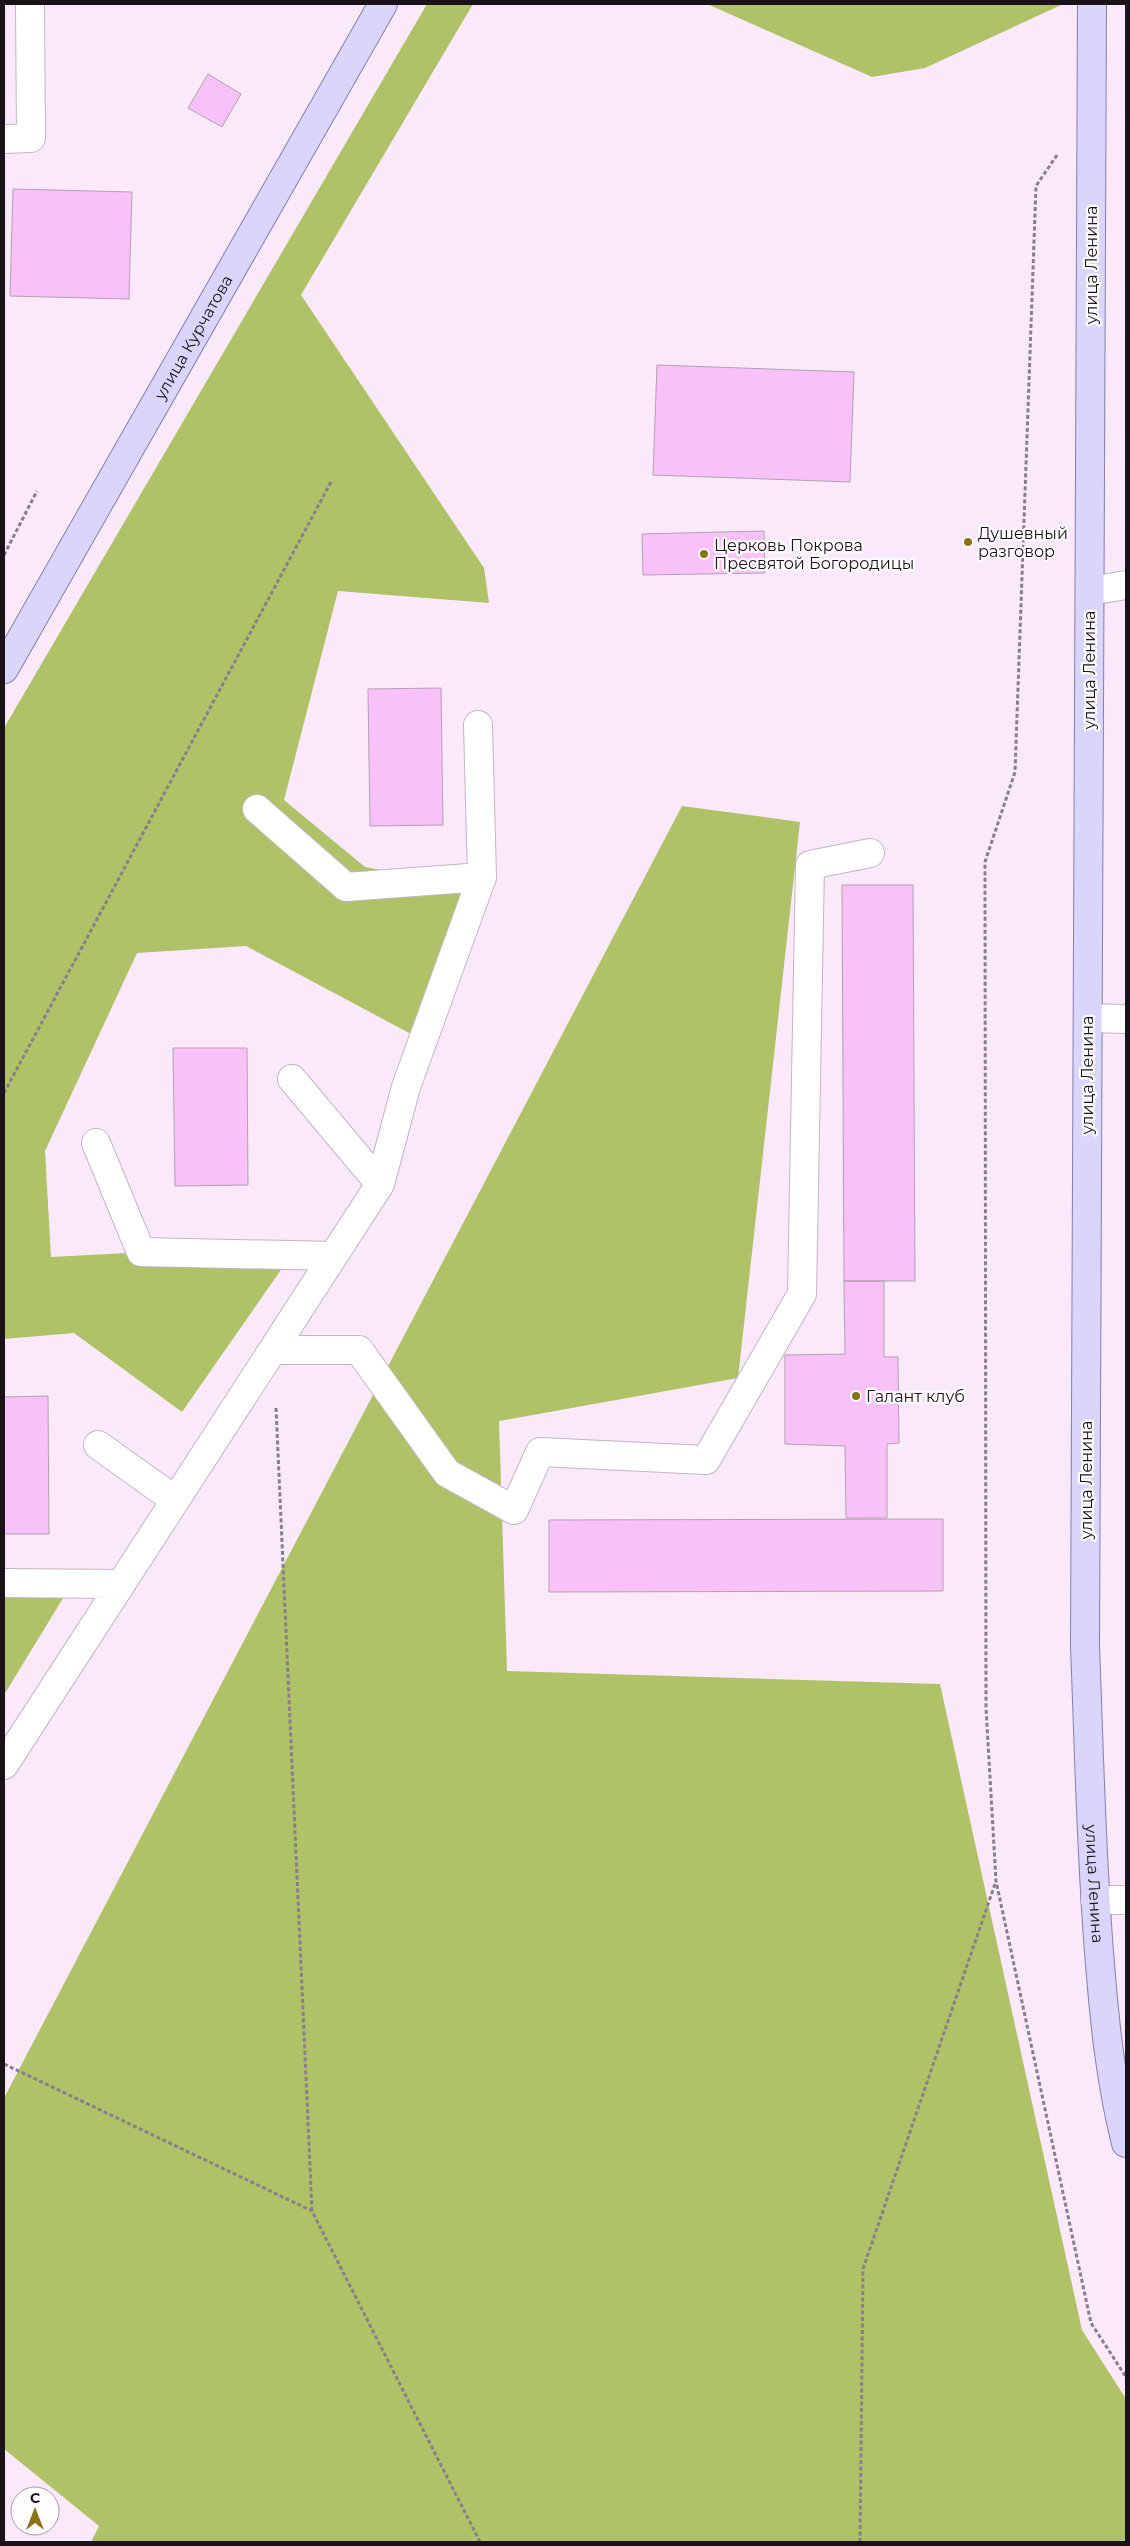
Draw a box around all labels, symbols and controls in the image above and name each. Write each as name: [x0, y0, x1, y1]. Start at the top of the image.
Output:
street label: улица Ленина: [1082, 206, 1101, 325]
street label: улица Курчатова: [150, 272, 237, 404]
place label: Душевный разговор: [978, 524, 1068, 561]
place label: Церковь Покрова Пресвятой Богородицы: [714, 536, 914, 573]
marker: Душевный разговор: [962, 536, 974, 548]
marker: Церковь Покрова Пресвятой Богородицы: [698, 548, 710, 560]
street label: улица Ленина: [1080, 611, 1099, 730]
street label: улица Ленина: [1078, 1016, 1097, 1135]
place label: Галант клуб: [866, 1387, 965, 1406]
marker: Галант клуб: [850, 1390, 862, 1402]
street label: улица Ленина: [1077, 1421, 1096, 1540]
street label: улица Ленина: [1081, 1823, 1107, 1944]
north arrow: [10, 2486, 60, 2536]
text: С: [30, 2489, 40, 2507]

